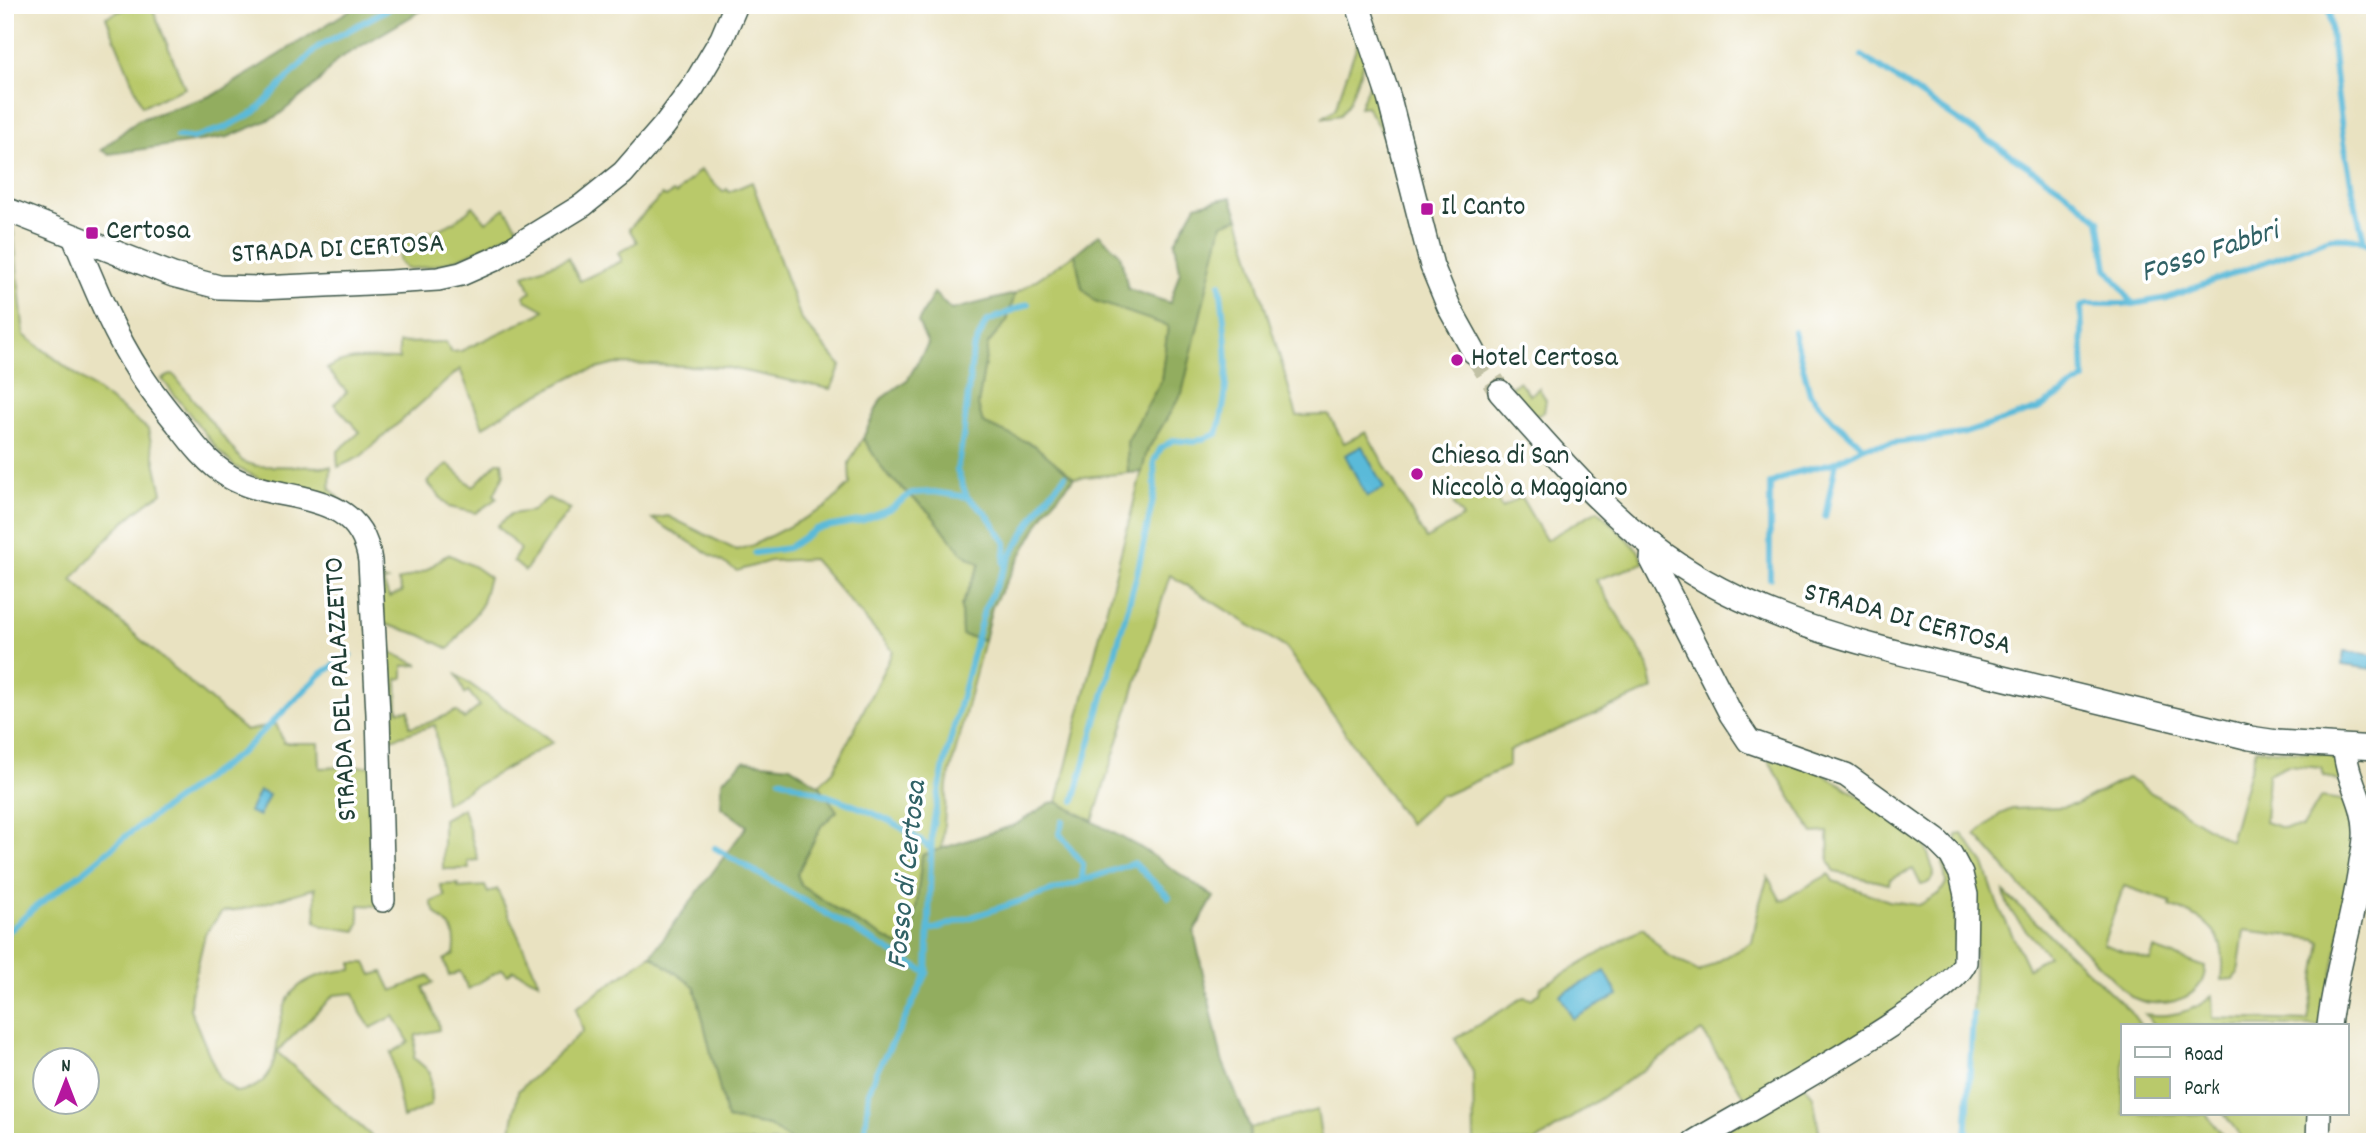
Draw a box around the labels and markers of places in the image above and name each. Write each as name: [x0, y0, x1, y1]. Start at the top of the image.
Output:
place label: Il Canto: [1441, 189, 1525, 229]
marker: Il Canto: [1419, 201, 1435, 217]
place label: Certosa: [106, 213, 191, 253]
marker: Certosa: [84, 225, 100, 241]
place label: Hotel Certosa: [1471, 340, 1619, 380]
marker: Hotel Certosa: [1449, 352, 1465, 368]
place label: Chiesa di San Niccolò a Maggiano: [1431, 438, 1628, 510]
marker: Chiesa di San Niccolò a Maggiano: [1409, 466, 1425, 482]

